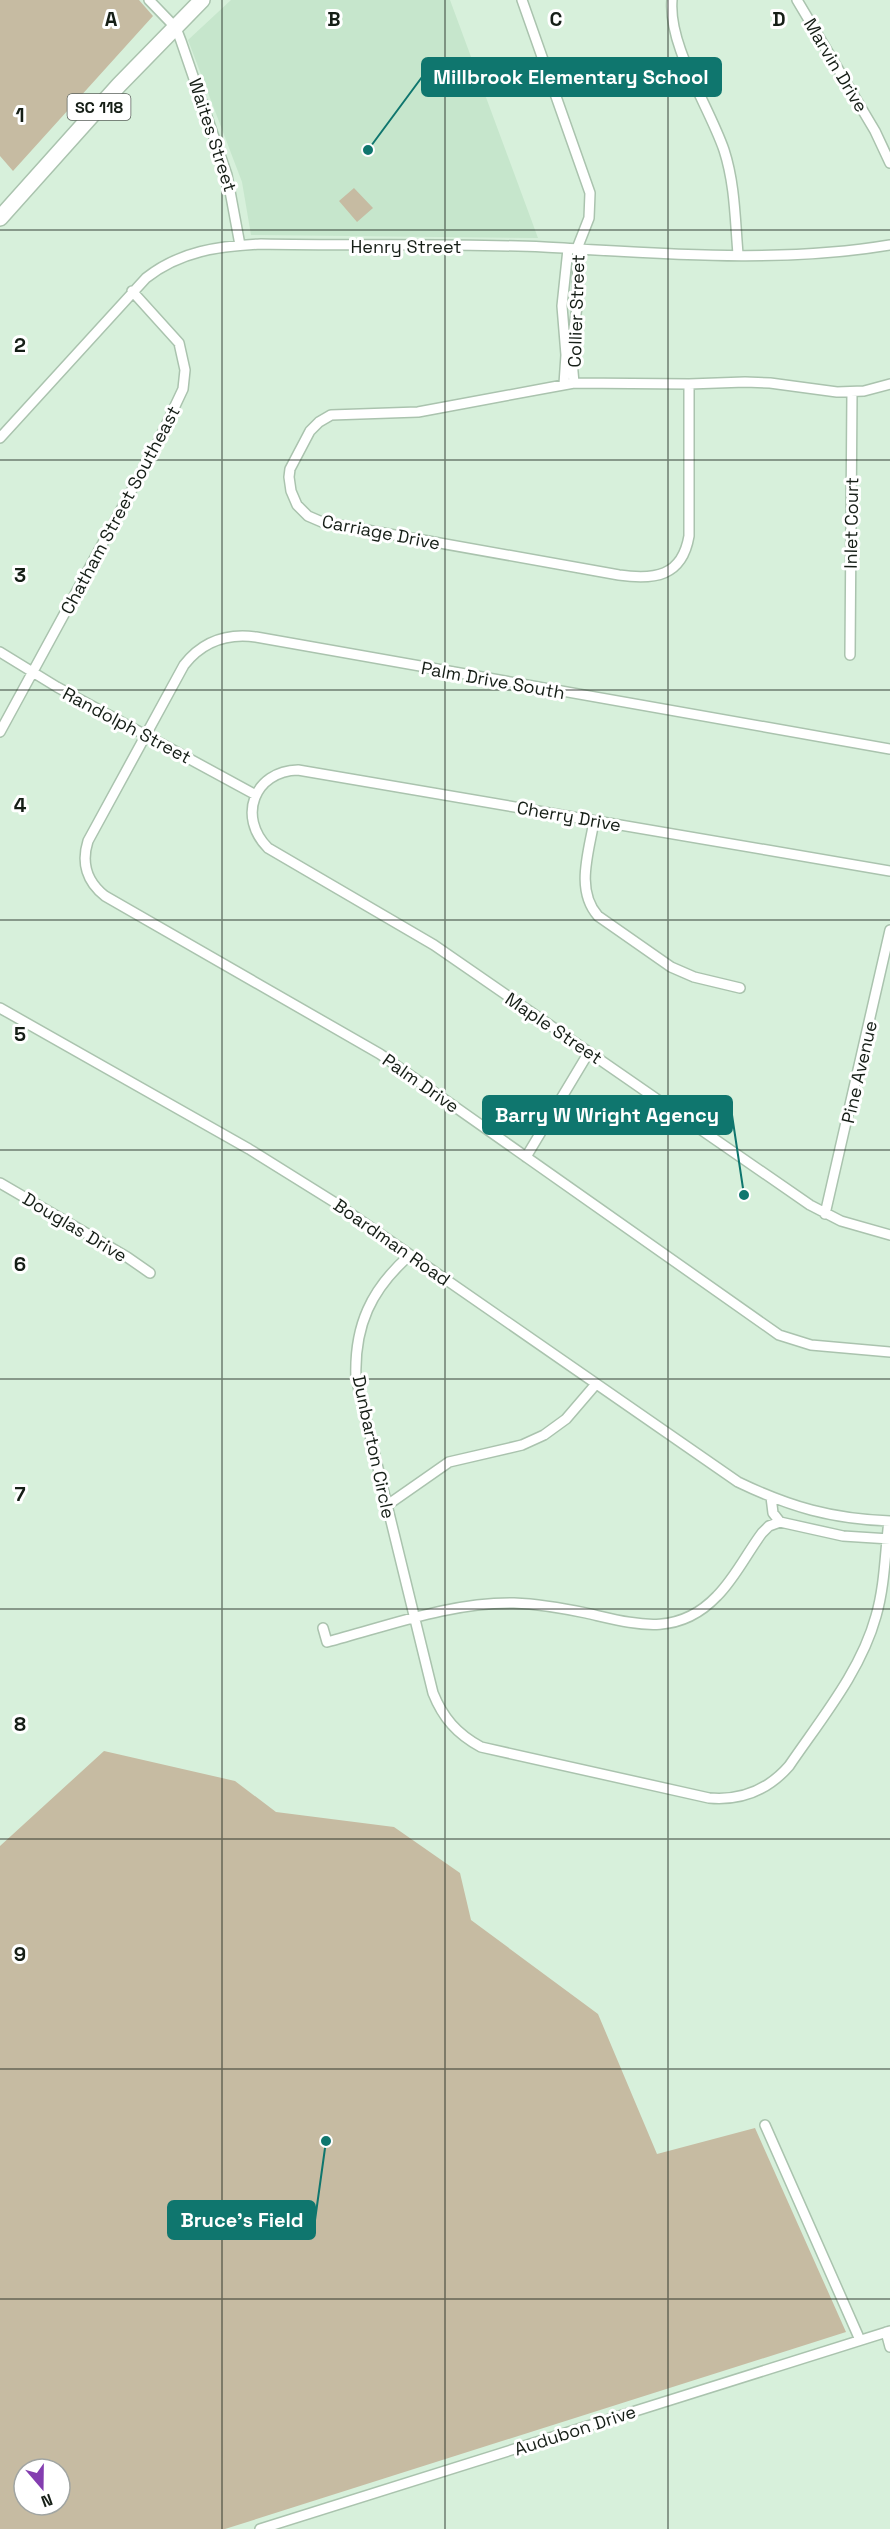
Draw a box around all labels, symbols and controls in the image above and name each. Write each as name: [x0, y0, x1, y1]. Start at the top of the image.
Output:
text: A: [105, 6, 118, 32]
text: B: [327, 6, 341, 32]
text: C: [550, 6, 563, 32]
text: D: [772, 6, 786, 32]
street label: Marvin Drive: [799, 14, 873, 116]
callout: Millbrook Elementary School: [422, 58, 721, 96]
text: Millbrook Elementary School: [433, 64, 709, 90]
street label: Waites Street: [184, 75, 242, 195]
road number: SC 118: [68, 94, 130, 120]
text: 1: [15, 102, 25, 128]
street label: Henry Street: [351, 235, 461, 258]
street label: Collier Street: [563, 254, 589, 368]
text: 2: [14, 332, 26, 358]
street label: Chatham Street Southeast: [55, 402, 185, 618]
street label: Inlet Court: [839, 477, 863, 569]
street label: Carriage Drive: [320, 509, 442, 555]
text: 3: [14, 562, 26, 588]
street label: Palm Drive South: [419, 656, 567, 704]
street label: Randolph Street: [59, 681, 195, 769]
text: 4: [14, 792, 27, 818]
street label: Cherry Drive: [515, 796, 623, 836]
street label: Maple Street: [501, 987, 607, 1069]
street label: Pine Avenue: [836, 1018, 882, 1126]
text: 5: [14, 1021, 26, 1047]
street label: Palm Drive: [378, 1048, 464, 1118]
callout: Barry W Wright Agency: [483, 1096, 732, 1134]
text: Barry W Wright Agency: [495, 1102, 719, 1128]
street label: Douglas Drive: [19, 1187, 131, 1267]
street label: Boardman Road: [329, 1193, 455, 1291]
text: 6: [14, 1251, 26, 1277]
street label: Dunbarton Circle: [348, 1373, 400, 1521]
text: 7: [14, 1481, 26, 1507]
text: 8: [14, 1711, 26, 1737]
text: 9: [14, 1941, 26, 1967]
callout: Bruce's Field: [168, 2201, 315, 2239]
text: Bruce's Field: [180, 2207, 304, 2233]
street label: Audubon Drive: [511, 2400, 639, 2460]
north arrow: [12, 2457, 72, 2517]
text: N: [38, 2489, 56, 2512]

